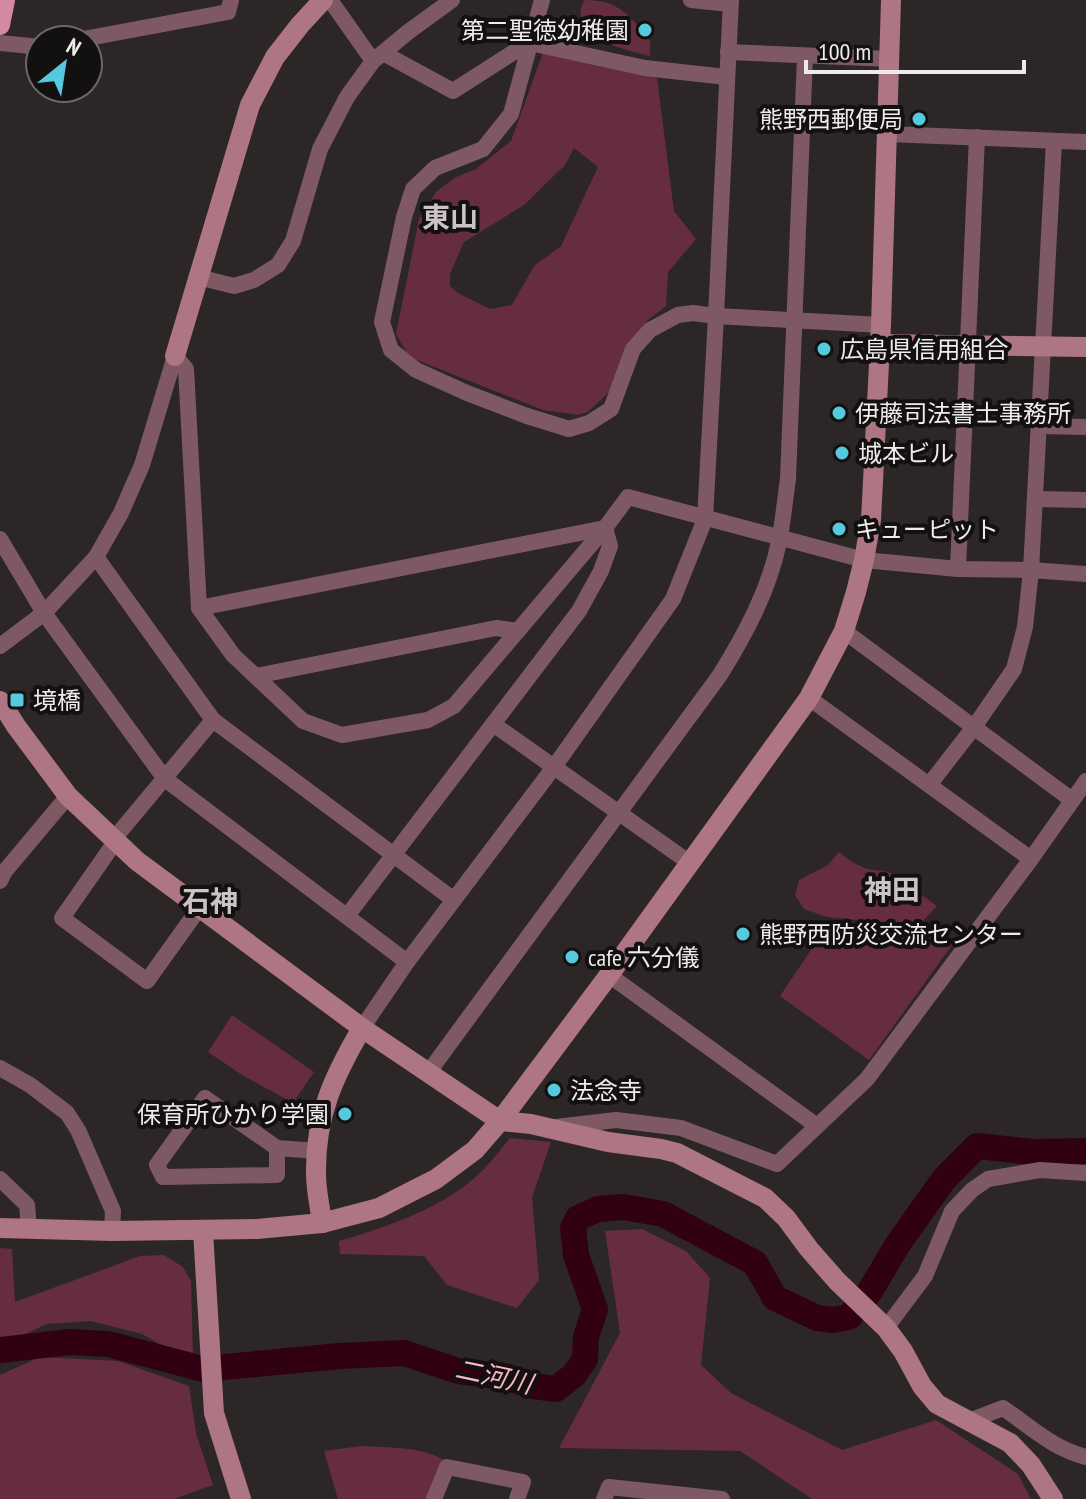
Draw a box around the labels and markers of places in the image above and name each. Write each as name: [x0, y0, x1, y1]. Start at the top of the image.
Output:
place label: 第二聖徳幼稚園: [461, 15, 629, 46]
marker: 第二聖徳幼稚園: [636, 21, 654, 39]
place label: 熊野西郵便局: [759, 104, 903, 135]
marker: 熊野西郵便局: [910, 110, 928, 128]
place label: 広島県信用組合: [840, 334, 1008, 365]
marker: 広島県信用組合: [815, 340, 833, 358]
place label: 伊藤司法書士事務所: [855, 398, 1071, 429]
marker: 伊藤司法書士事務所: [830, 404, 848, 422]
place label: 城本ビル: [858, 438, 954, 469]
marker: 城本ビル: [833, 444, 851, 462]
place label: キューピット: [855, 514, 999, 545]
marker: キューピット: [830, 520, 848, 538]
place label: 境橋: [33, 685, 81, 716]
marker: 境橋: [8, 691, 26, 709]
place label: 熊野西防災交流センター: [759, 919, 1023, 950]
marker: 熊野西防災交流センター: [734, 925, 752, 943]
place label: cafe 六分儀: [588, 942, 699, 973]
marker: cafe 六分儀: [563, 948, 581, 966]
place label: 法念寺: [570, 1075, 642, 1106]
marker: 法念寺: [545, 1081, 563, 1099]
place label: 保育所ひかり学園: [137, 1099, 329, 1130]
marker: 保育所ひかり学園: [336, 1105, 354, 1123]

